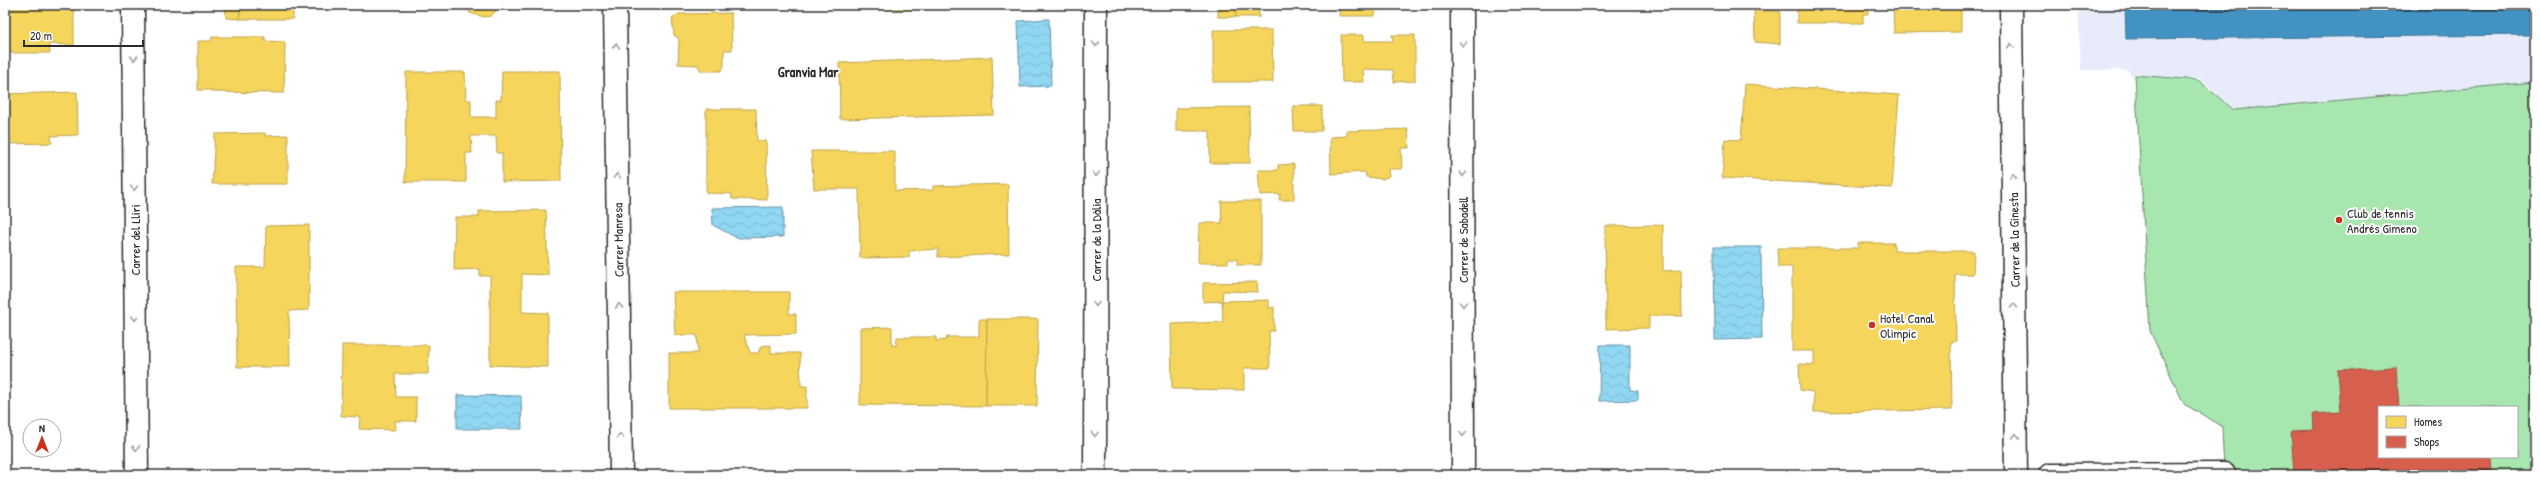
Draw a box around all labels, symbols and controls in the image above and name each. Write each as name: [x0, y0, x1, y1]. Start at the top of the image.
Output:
scale bar: [24, 22, 143, 48]
text: 20 m: [30, 27, 52, 44]
one-way arrow: [1092, 41, 1100, 47]
one-way arrow: [1459, 41, 1467, 47]
one-way arrow: [612, 43, 620, 49]
one-way arrow: [2007, 43, 2015, 49]
one-way arrow: [129, 55, 138, 61]
district label: Granvia Mar: [778, 62, 839, 81]
one-way arrow: [1092, 171, 1100, 177]
one-way arrow: [1459, 171, 1467, 177]
one-way arrow: [613, 173, 621, 179]
one-way arrow: [2009, 173, 2017, 179]
one-way arrow: [130, 185, 138, 191]
street label: Carrer de la Ginesta: [2004, 192, 2024, 288]
street label: Carrer de Sabadell: [1454, 197, 1472, 283]
street label: Carrer de la Dàlia: [1087, 199, 1105, 281]
street label: Carrer Manresa: [608, 203, 628, 277]
street label: Carrer del Lliri: [126, 204, 144, 276]
place label: Club de tennis Andrés Gimeno: [2347, 204, 2417, 237]
marker: Club de tennis Andrés Gimeno: [2334, 215, 2344, 225]
one-way arrow: [1092, 301, 1100, 307]
one-way arrow: [1459, 301, 1467, 307]
one-way arrow: [615, 303, 623, 309]
one-way arrow: [2010, 303, 2018, 309]
place label: Hotel Canal Olimpic: [1880, 309, 1935, 342]
one-way arrow: [131, 315, 139, 321]
marker: Hotel Canal Olimpic: [1867, 320, 1877, 330]
legend: [2378, 406, 2518, 458]
text: Homes: [2414, 413, 2442, 430]
north arrow: [22, 418, 62, 458]
text: N: [39, 421, 45, 435]
one-way arrow: [1091, 431, 1099, 437]
one-way arrow: [1459, 431, 1467, 437]
one-way arrow: [616, 433, 624, 439]
one-way arrow: [2012, 433, 2020, 439]
text: Shops: [2414, 433, 2440, 450]
one-way arrow: [132, 445, 141, 451]

